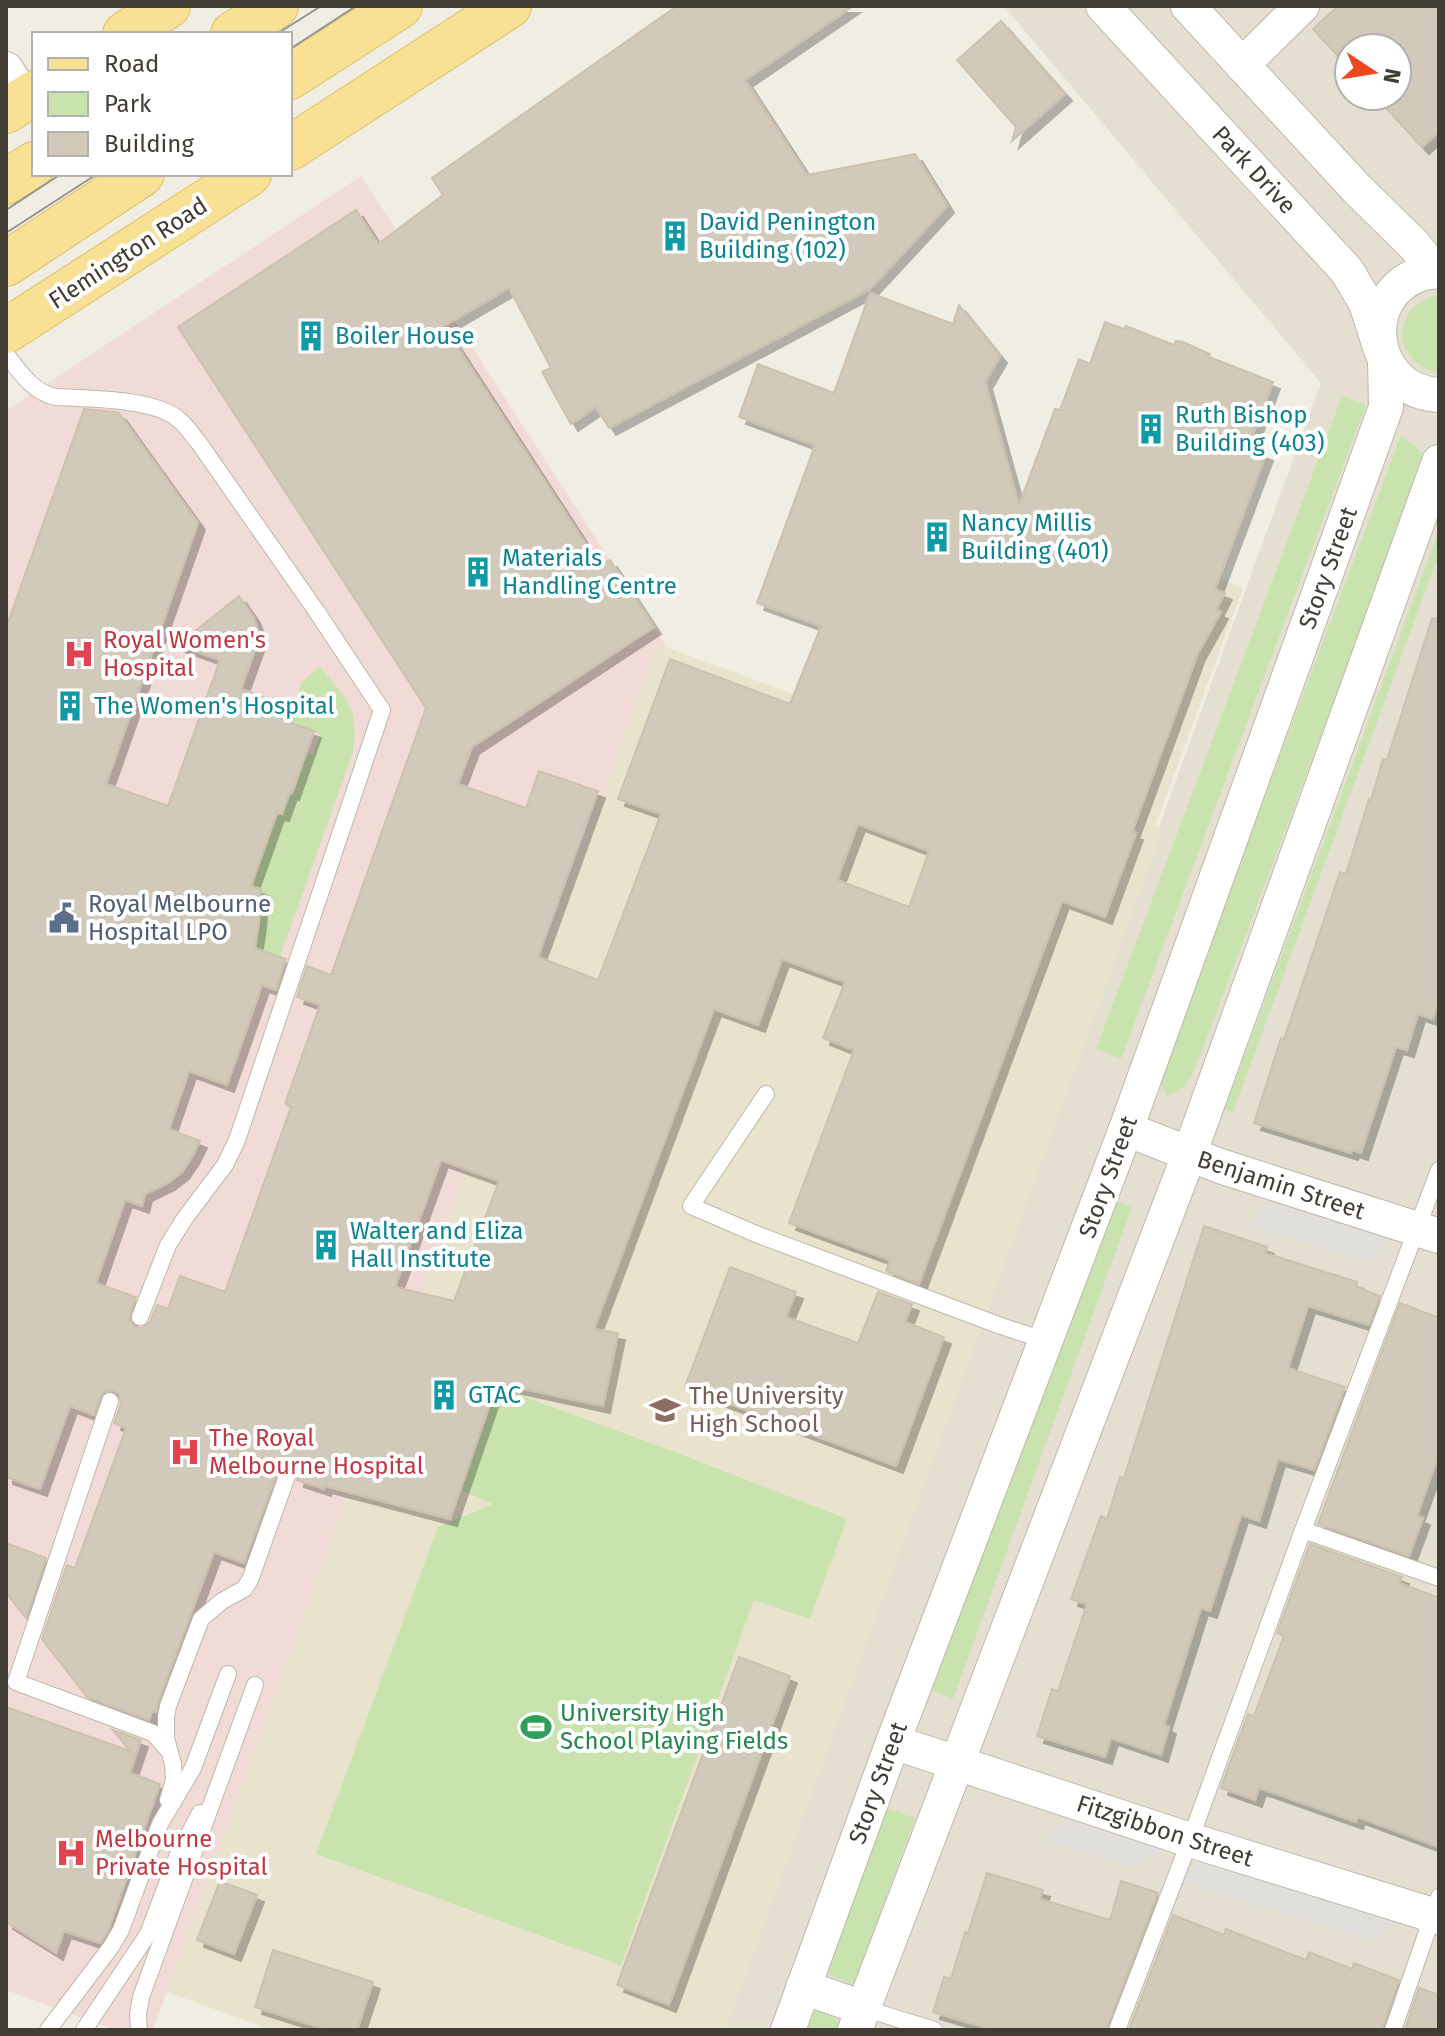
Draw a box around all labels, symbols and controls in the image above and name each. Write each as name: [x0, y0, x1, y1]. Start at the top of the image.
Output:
legend: [32, 32, 292, 176]
north arrow: [1333, 32, 1413, 112]
text: Road: [104, 50, 159, 78]
text: N: [1377, 66, 1407, 86]
text: Park: [104, 90, 152, 118]
street label: Park Drive: [1206, 120, 1302, 220]
text: Building: [104, 130, 194, 158]
street label: Flemington Road: [43, 191, 213, 315]
place label: David Penington Building (102): [699, 208, 876, 264]
building icon: David Penington Building (102): [658, 219, 692, 253]
building icon: Boiler House: [294, 319, 328, 353]
place label: Boiler House: [335, 322, 475, 350]
place label: Ruth Bishop Building (403): [1175, 401, 1324, 457]
building icon: Ruth Bishop Building (403): [1134, 412, 1168, 446]
street label: Story Street: [1293, 503, 1363, 633]
place label: Nancy Millis Building (401): [961, 509, 1109, 565]
building icon: Nancy Millis Building (401): [920, 520, 954, 554]
place label: Materials Handling Centre: [502, 544, 677, 600]
building icon: Materials Handling Centre: [461, 555, 495, 589]
place label: Royal Women's Hospital: [103, 626, 266, 682]
hospital icon: Royal Women's Hospital: [62, 637, 96, 671]
building icon: The Women's Hospital: [53, 689, 87, 723]
place label: The Women's Hospital: [94, 692, 334, 720]
place label: Royal Melbourne Hospital LPO: [88, 890, 271, 946]
public building icon: Royal Melbourne Hospital LPO: [47, 901, 81, 935]
street label: Story Street: [1073, 1112, 1143, 1242]
street label: Benjamin Street: [1194, 1145, 1369, 1225]
place label: Walter and Eliza Hall Institute: [350, 1217, 523, 1273]
building icon: Walter and Eliza Hall Institute: [309, 1228, 343, 1262]
building icon: GTAC: [427, 1378, 461, 1412]
place label: GTAC: [468, 1381, 521, 1409]
place label: The University High School: [689, 1382, 844, 1438]
school or university icon: The University High School: [648, 1393, 682, 1427]
place label: The Royal Melbourne Hospital: [209, 1424, 424, 1480]
hospital icon: The Royal Melbourne Hospital: [168, 1435, 202, 1469]
place label: University High School Playing Fields: [560, 1699, 788, 1755]
sports icon: University High School Playing Fields: [519, 1710, 553, 1744]
street label: Story Street: [843, 1718, 913, 1848]
street label: Fitzgibbon Street: [1073, 1789, 1257, 1873]
place label: Melbourne Private Hospital: [95, 1825, 268, 1881]
hospital icon: Melbourne Private Hospital: [54, 1836, 88, 1870]

